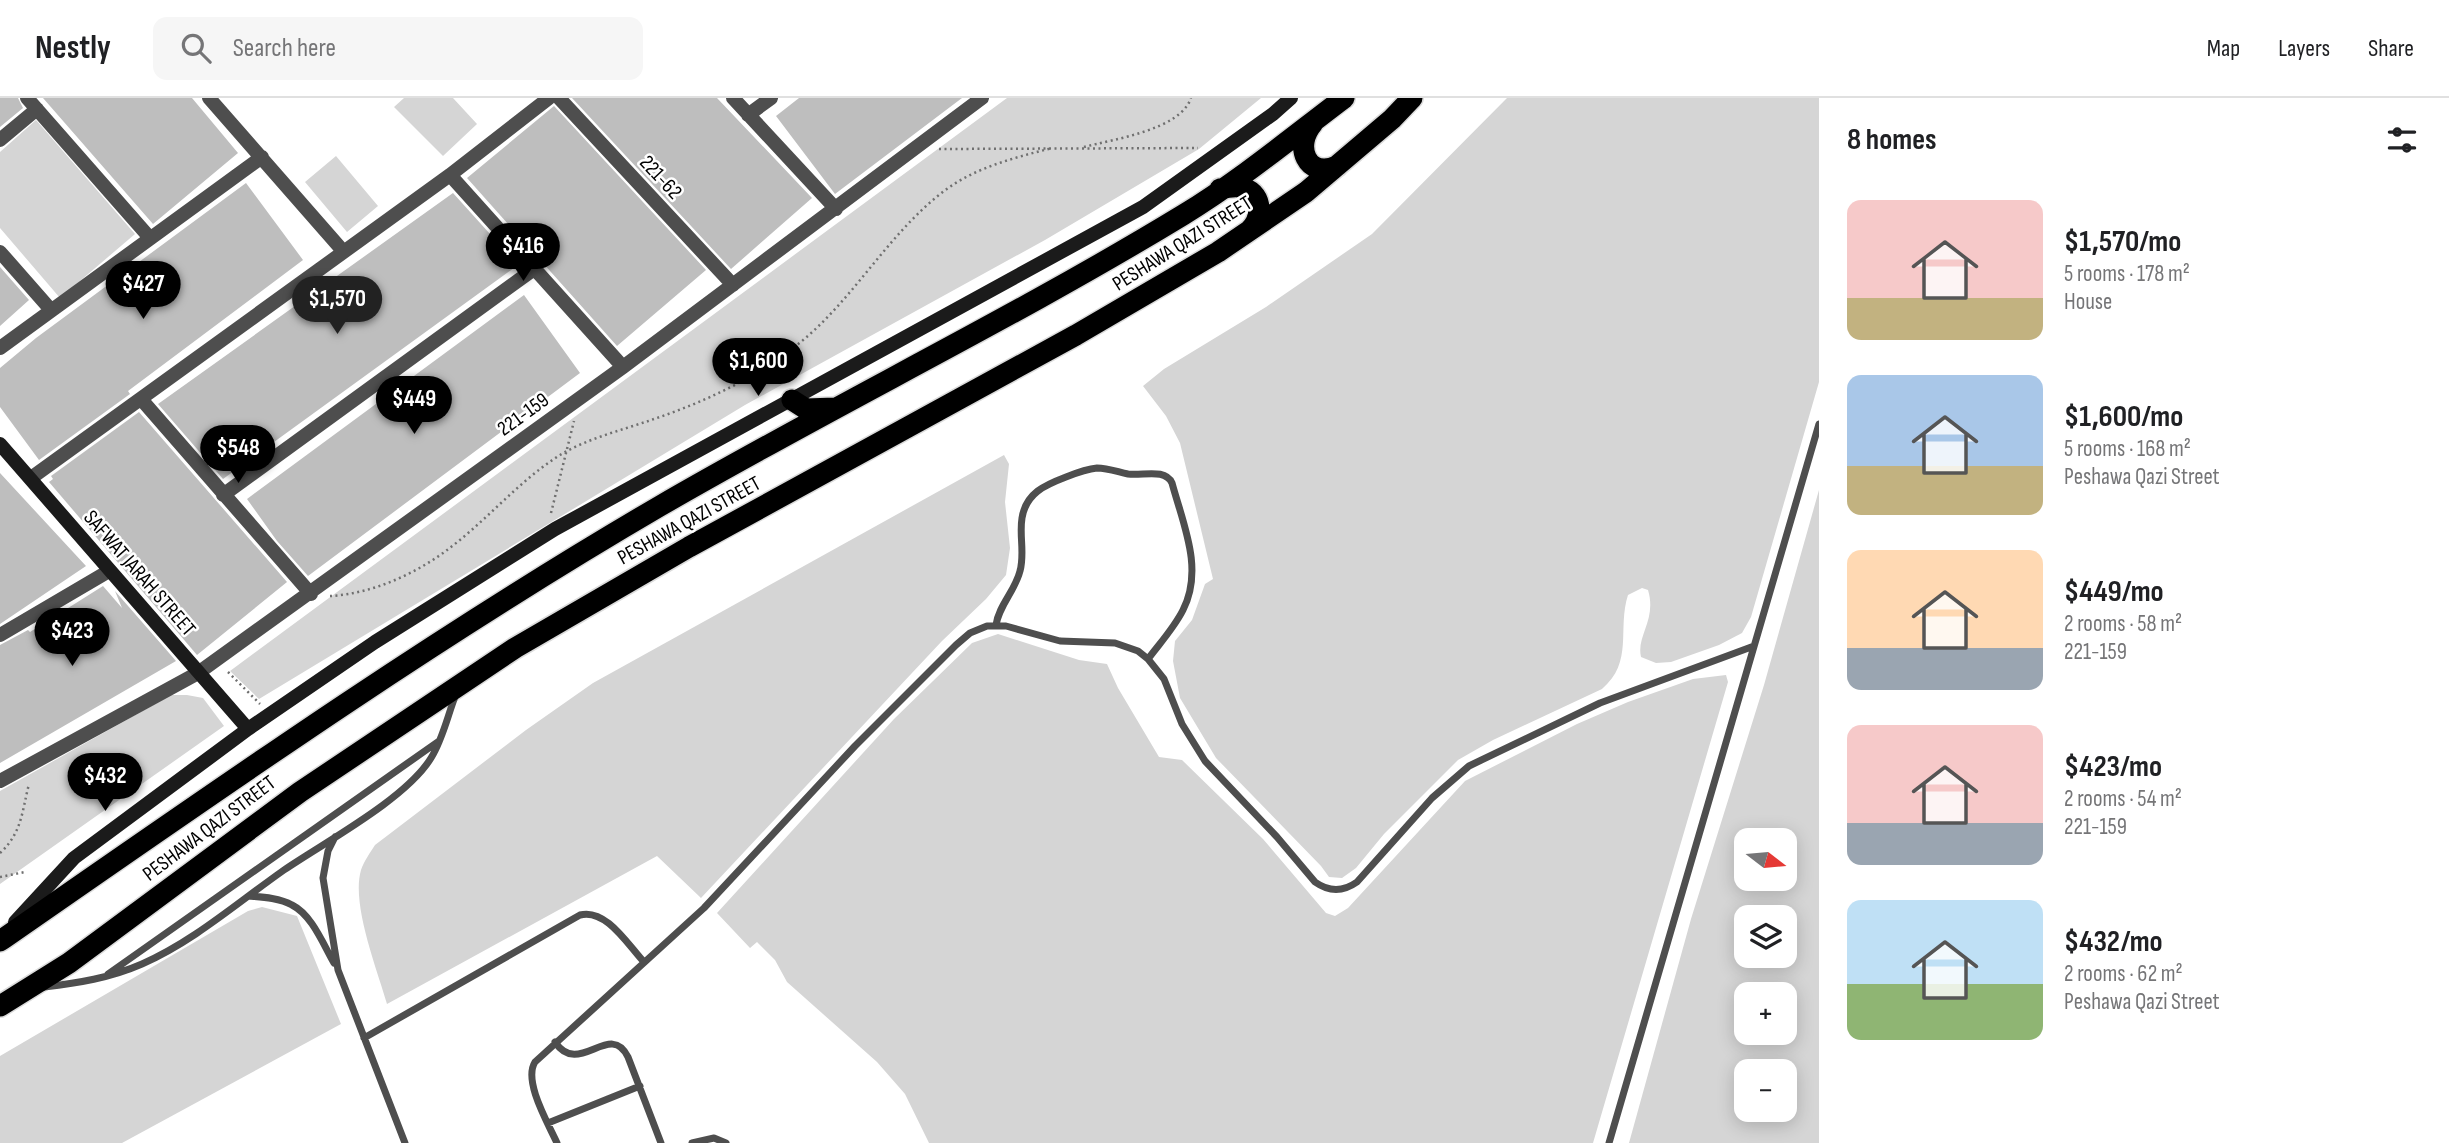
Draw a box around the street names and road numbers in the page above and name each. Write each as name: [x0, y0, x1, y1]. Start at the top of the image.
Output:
street label: 221-62: [634, 150, 687, 204]
street label: PESHAWA QAZI STREET: [1108, 190, 1257, 296]
street label: 221-159: [493, 387, 554, 441]
street label: PESHAWA QAZI STREET: [613, 471, 766, 570]
street label: SAFWAT JARAH STREET: [78, 505, 201, 642]
street label: PESHAWA QAZI STREET: [138, 770, 281, 887]

